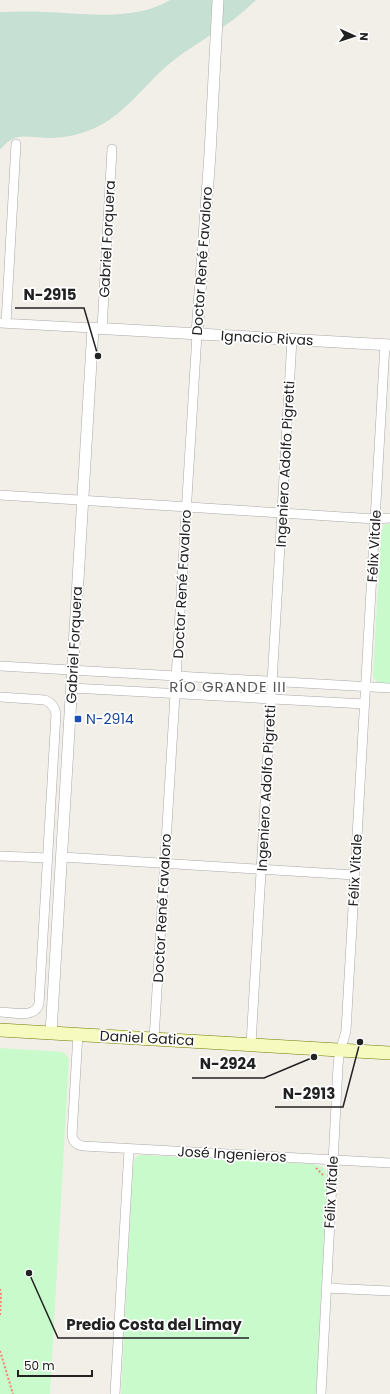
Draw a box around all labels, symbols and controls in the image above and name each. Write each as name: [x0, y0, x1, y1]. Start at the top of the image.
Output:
north arrow: [334, 16, 374, 56]
text: N: [356, 32, 372, 41]
street label: Gabriel Forquera: [94, 180, 120, 298]
street label: Doctor René Favaloro: [187, 186, 217, 336]
callout: N-2915: [15, 281, 84, 308]
text: N-2915: [23, 284, 77, 305]
street label: Ignacio Rivas: [220, 326, 314, 350]
street label: Ingeniero Adolfo Pigretti: [271, 380, 299, 548]
street label: Doctor René Favaloro: [168, 509, 196, 659]
street label: Félix Vitale: [362, 509, 386, 583]
street label: Gabriel Forquera: [61, 586, 87, 704]
district label: RÍO GRANDE III: [169, 676, 287, 697]
street label: Ingeniero Adolfo Pigretti: [252, 704, 280, 872]
place label: N-2914: [86, 709, 134, 729]
marker: N-2914: [73, 714, 83, 724]
street label: Doctor René Favaloro: [148, 833, 176, 983]
street label: Félix Vitale: [343, 833, 367, 907]
street label: Daniel Gatica: [99, 1026, 195, 1050]
callout: N-2924: [192, 1051, 264, 1078]
text: N-2924: [200, 1053, 256, 1074]
callout: N-2913: [275, 1080, 343, 1107]
text: N-2913: [283, 1083, 335, 1104]
street label: José Ingenieros: [177, 1141, 287, 1167]
street label: Félix Vitale: [319, 1155, 343, 1229]
callout: Predio Costa del Limay: [58, 1311, 249, 1338]
text: Predio Costa del Limay: [66, 1314, 242, 1335]
scale bar: [18, 1352, 92, 1378]
text: 50 m: [24, 1357, 55, 1374]

